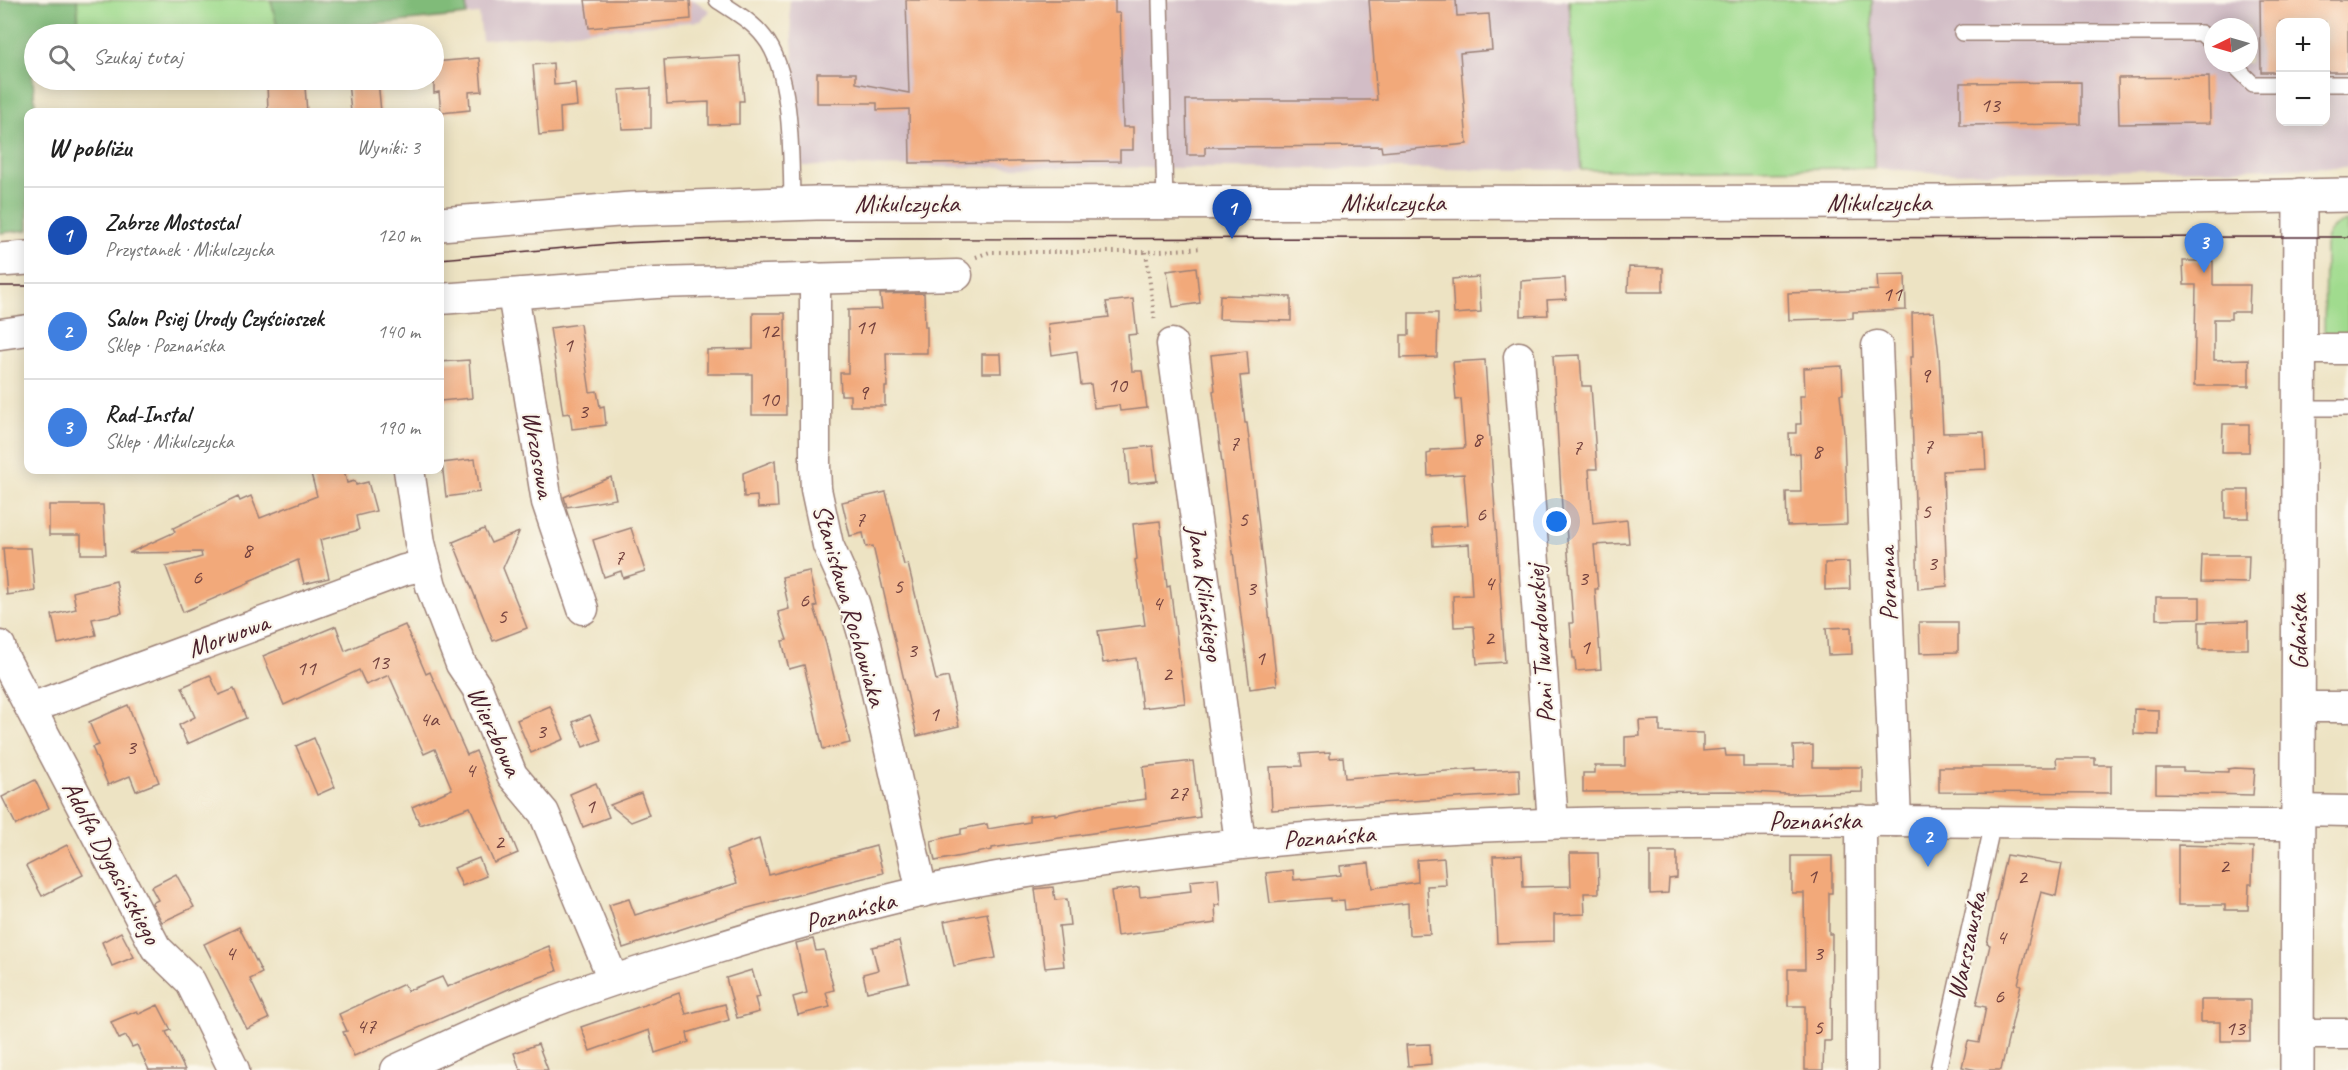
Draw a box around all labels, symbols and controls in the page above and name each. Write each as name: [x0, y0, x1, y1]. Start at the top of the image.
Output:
north arrow: [2204, 18, 2258, 72]
map controls: [2276, 18, 2330, 126]
button: +: [2276, 18, 2330, 72]
search box: [24, 24, 444, 90]
icon: search: [45, 41, 78, 74]
text: Szukaj tutaj: [93, 43, 183, 71]
button: −: [2276, 72, 2330, 126]
house number: 13: [1980, 91, 2002, 119]
text: W pobliżu: [48, 131, 131, 164]
text: Wyniki: 3: [357, 135, 420, 160]
street label: Mikulczycka: [1341, 186, 1447, 219]
street label: Mikulczycka: [1827, 186, 1933, 219]
street label: Mikulczycka: [855, 187, 961, 220]
pin: 1: [1212, 190, 1252, 239]
text: Zabrze Mostostal: [105, 209, 238, 237]
text: 1: [63, 223, 72, 248]
text: 120 m: [377, 223, 420, 248]
pin: 3: [2184, 224, 2224, 273]
text: Przystanek · Mikulczycka: [105, 237, 274, 262]
house number: 11: [1882, 280, 1903, 308]
text: Salon Psiej Urody Czyścioszek: [105, 305, 323, 333]
house number: 11: [855, 313, 876, 341]
house number: 12: [759, 317, 781, 345]
text: 2: [63, 319, 72, 344]
text: 140 m: [377, 319, 420, 344]
house number: 1: [563, 331, 574, 359]
text: Sklep · Poznańska: [105, 333, 224, 358]
house number: 9: [1920, 361, 1932, 389]
house number: 10: [1107, 371, 1129, 399]
house number: 9: [858, 378, 870, 406]
house number: 10: [759, 385, 781, 413]
house number: 3: [578, 397, 590, 425]
text: Rad-Instal: [105, 401, 190, 429]
street label: Wrzosowa: [515, 408, 563, 502]
text: 3: [63, 415, 72, 440]
text: 190 m: [377, 415, 420, 440]
house number: 8: [1472, 425, 1484, 453]
text: Sklep · Mikulczycka: [105, 429, 234, 454]
house number: 7: [1229, 429, 1240, 457]
house number: 7: [1923, 432, 1934, 460]
house number: 7: [1572, 433, 1583, 461]
house number: 8: [1812, 437, 1824, 465]
house number: 5: [1921, 497, 1932, 525]
house number: 6: [1476, 500, 1487, 528]
street label: Stanisława Rochowiaka: [805, 501, 895, 711]
house number: 7: [855, 505, 866, 533]
house number: 5: [1238, 505, 1249, 533]
your location: [1542, 507, 1571, 536]
street label: Jana Kilińskiego: [1179, 521, 1232, 665]
house number: 8: [242, 536, 254, 564]
house number: 7: [614, 543, 625, 571]
street label: Poranna: [1870, 544, 1905, 622]
house number: 3: [1927, 549, 1939, 577]
street label: Pani Twardowskiej: [1518, 560, 1562, 724]
house number: 6: [192, 563, 203, 591]
house number: 3: [1578, 564, 1590, 592]
house number: 4: [1484, 569, 1496, 597]
house number: 5: [893, 572, 904, 600]
house number: 3: [1246, 574, 1258, 602]
house number: 6: [799, 586, 810, 614]
house number: 4: [1152, 589, 1164, 617]
street label: Gdańska: [2282, 593, 2315, 670]
house number: 5: [497, 602, 508, 630]
street label: Morwowa: [183, 605, 275, 665]
house number: 2: [1484, 624, 1496, 652]
house number: 1: [1580, 633, 1591, 661]
house number: 3: [907, 636, 919, 664]
house number: 1: [1255, 644, 1266, 672]
house number: 13: [369, 648, 391, 676]
house number: 11: [296, 654, 317, 682]
house number: 2: [1162, 660, 1174, 688]
street label: Wierzbowa: [459, 681, 530, 783]
house number: 1: [929, 700, 940, 728]
house number: 4a: [419, 705, 440, 733]
house number: 3: [536, 717, 548, 745]
house number: 3: [126, 733, 138, 761]
house number: 4: [465, 756, 477, 784]
street label: Adolfa Dygasińskiego: [55, 775, 169, 951]
house number: 27: [1168, 779, 1189, 807]
house number: 1: [585, 792, 596, 820]
street label: Poznańska: [1769, 804, 1863, 837]
street label: Poznańska: [1282, 817, 1378, 856]
pin: 2: [1908, 818, 1948, 867]
house number: 2: [494, 828, 506, 856]
house number: 2: [2219, 852, 2231, 880]
house number: 1: [1807, 862, 1818, 890]
house number: 2: [2017, 863, 2029, 891]
street label: Poznańska: [801, 883, 901, 939]
street label: Warszawska: [1939, 887, 1994, 1003]
house number: 4: [1996, 923, 2008, 951]
house number: 4: [225, 939, 237, 967]
house number: 3: [1813, 939, 1825, 967]
house number: 6: [1994, 982, 2005, 1010]
house number: 47: [356, 1012, 377, 1040]
house number: 5: [1813, 1013, 1824, 1041]
house number: 13: [2225, 1014, 2247, 1042]

